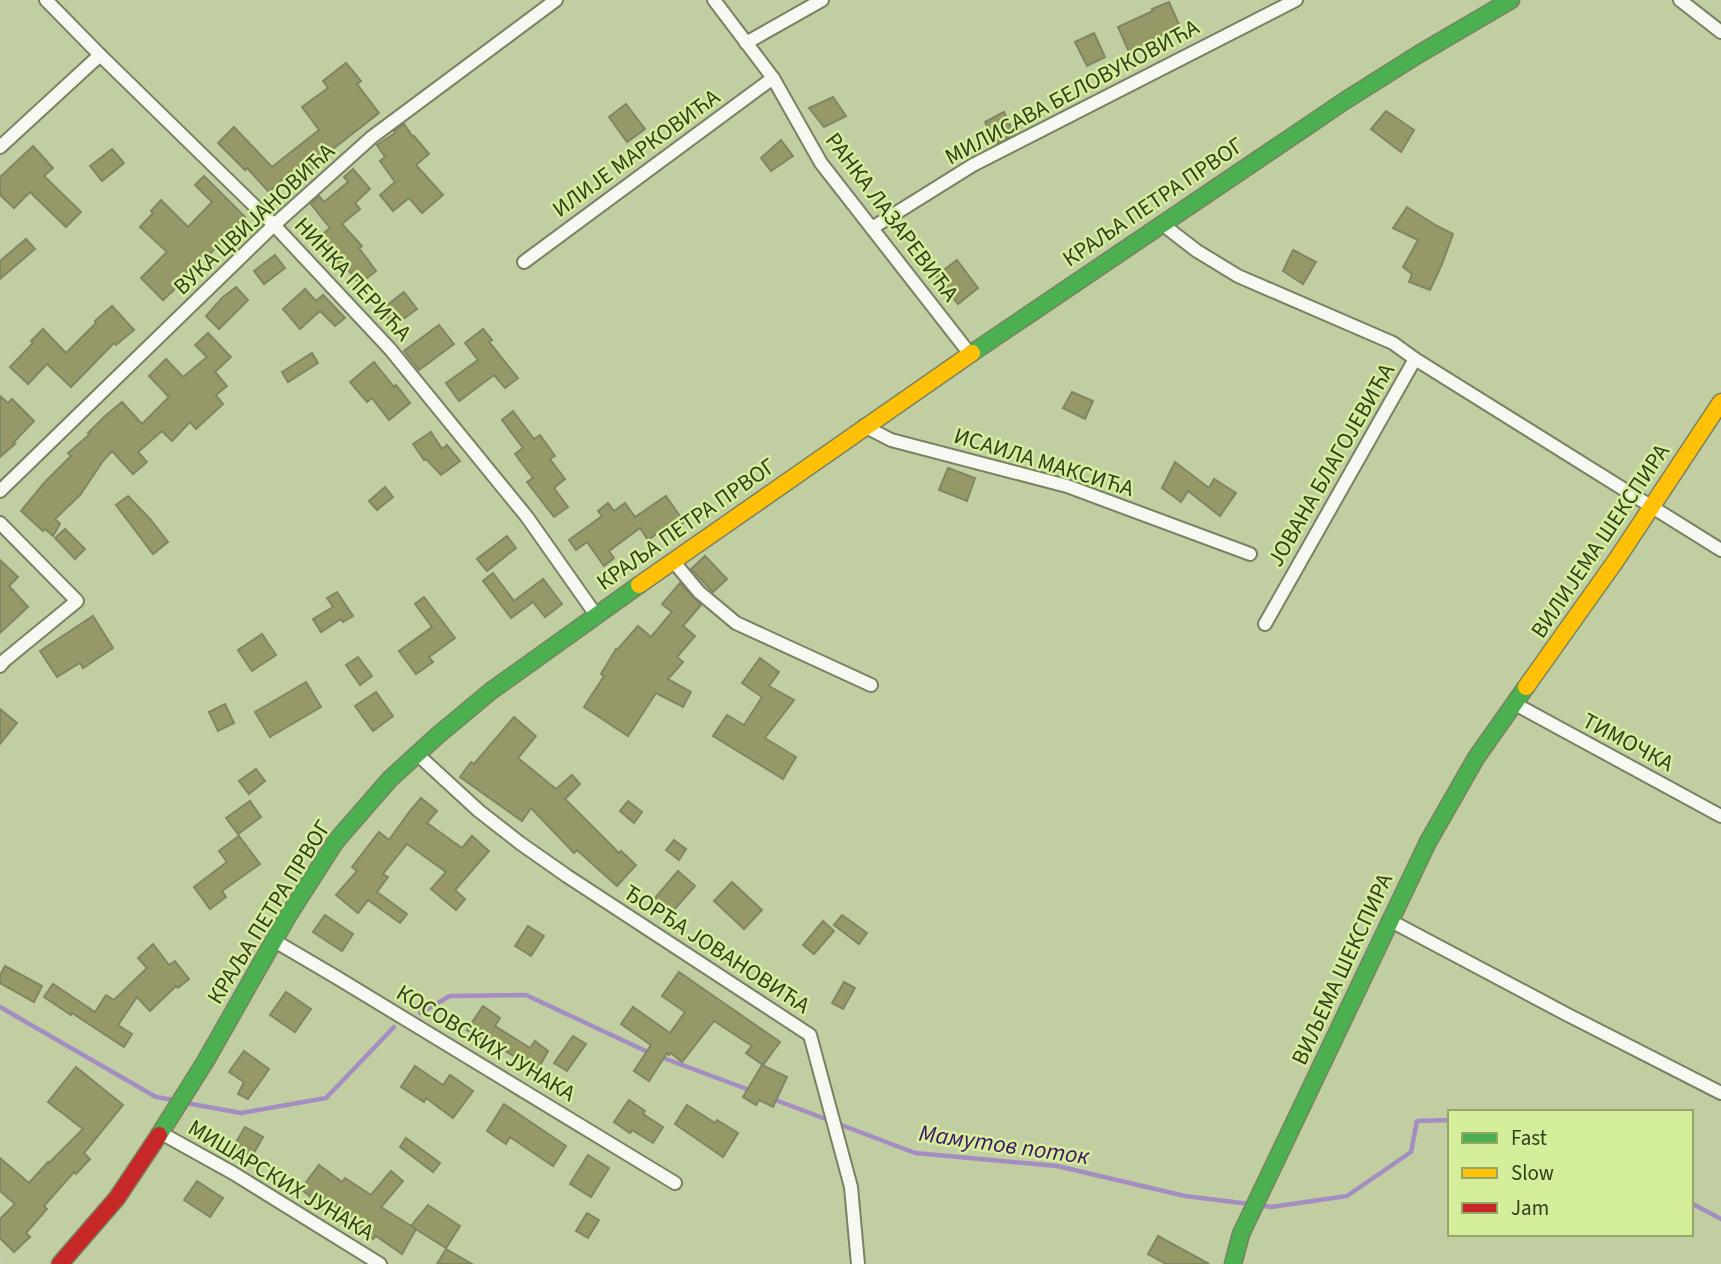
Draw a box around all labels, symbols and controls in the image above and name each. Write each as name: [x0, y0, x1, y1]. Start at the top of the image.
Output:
street label: МИЛИСАВА БЕЛОВУКОВИЋА: [939, 11, 1205, 173]
street label: ИЛИЈЕ МАРКОВИЋА: [545, 80, 727, 225]
street label: РАНКА ЛАЗАРЕВИЋА: [817, 125, 967, 309]
street label: КРАЉА ПЕТРА ПРВОГ: [1056, 129, 1250, 275]
street label: ВУКА ЦВИЈАНОВИЋА: [166, 135, 342, 303]
street label: НИНКА ПЕРИЋА: [287, 210, 420, 349]
street label: ЈОВАНА БЛАГОЈЕВИЋА: [1259, 357, 1403, 573]
street label: ИСАИЛА МАКСИЋА: [950, 419, 1139, 505]
street label: ВИЛИЈЕМА ШЕКСПИРА: [1523, 437, 1678, 645]
street label: КРАЉА ПЕТРА ПРВОГ: [590, 450, 782, 598]
street label: ТИМОЧКА: [1577, 704, 1680, 780]
street label: КРАЉА ПЕТРА ПРВОГ: [199, 813, 339, 1011]
street label: ВИЉЕМА ШЕКСПИРА: [1283, 867, 1401, 1070]
street label: ЂОРЂА ЈОВАНОВИЋА: [617, 876, 817, 1022]
street label: КОСОВСКИХ ЈУНАКА: [390, 976, 582, 1110]
legend: [1448, 1110, 1693, 1236]
street label: МИШАРСКИХ ЈУНАКА: [182, 1111, 381, 1249]
water label: Мамутов поток: [917, 1116, 1092, 1174]
text: Fast: [1511, 1123, 1547, 1153]
text: Slow: [1511, 1158, 1554, 1188]
text: Jam: [1511, 1193, 1549, 1223]

